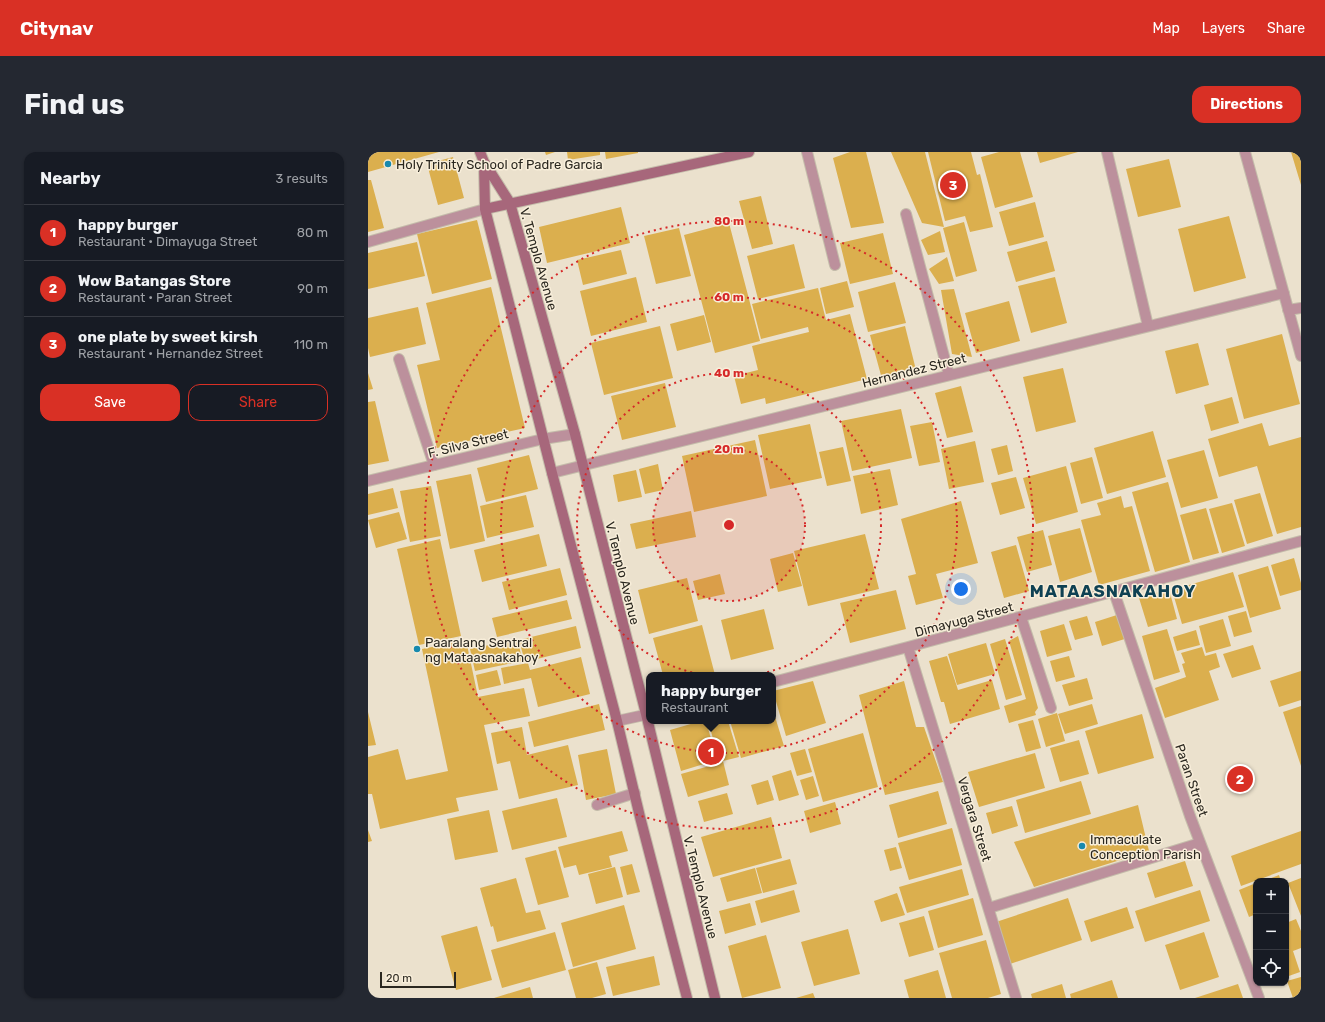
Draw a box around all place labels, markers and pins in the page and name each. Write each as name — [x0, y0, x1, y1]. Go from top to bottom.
place label: Holy Trinity School of Padre Garcia — [396, 157, 603, 172]
marker: Holy Trinity School of Padre Garcia — [383, 159, 393, 169]
pin: 3 — [940, 170, 966, 200]
centre of rings — [722, 518, 736, 532]
place label: Paaralang Sentral ng Mataasnakahoy — [425, 635, 538, 666]
marker: Paaralang Sentral ng Mataasnakahoy — [412, 644, 422, 654]
pin: 1 — [698, 737, 724, 767]
pin: 2 — [1227, 764, 1253, 794]
place label: Immaculate Conception Parish — [1090, 832, 1201, 862]
marker: Immaculate Conception Parish — [1077, 841, 1087, 851]

